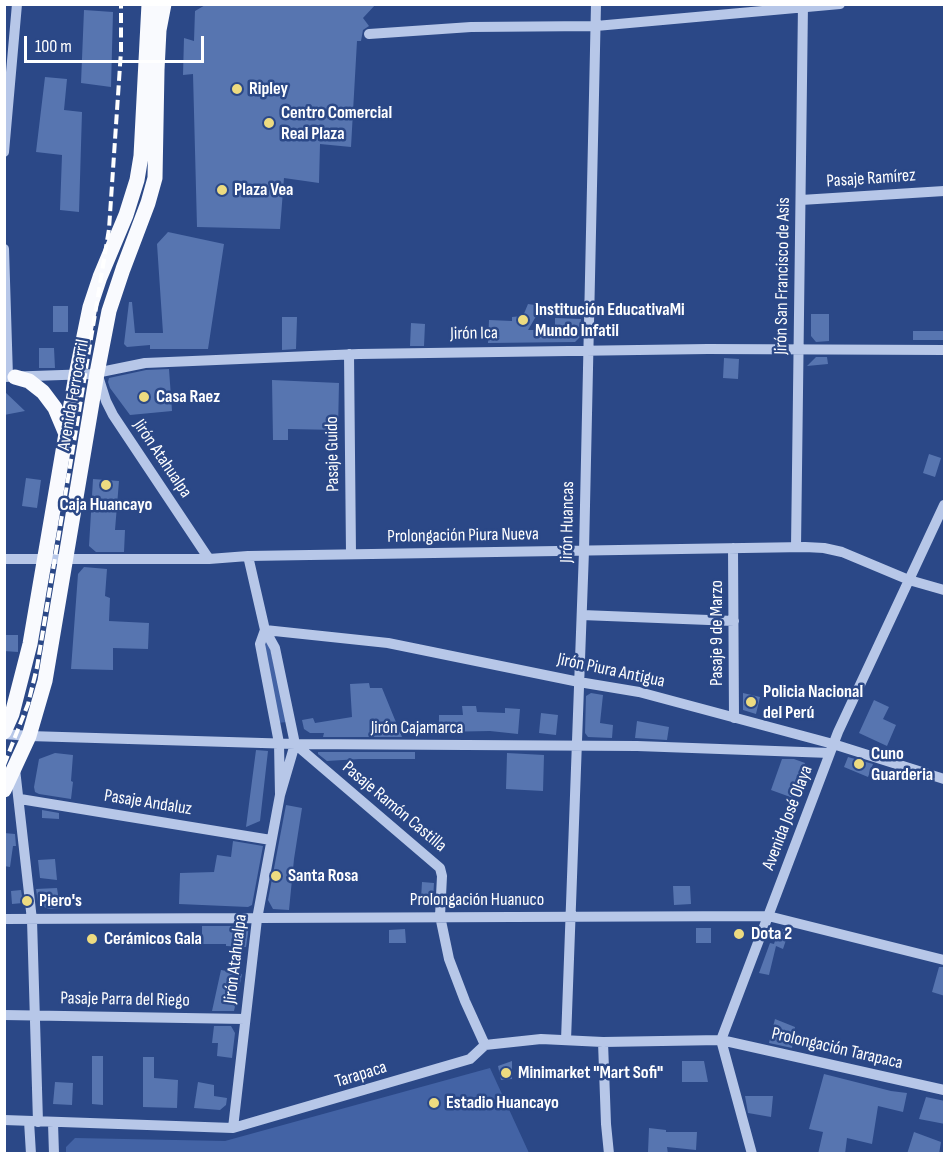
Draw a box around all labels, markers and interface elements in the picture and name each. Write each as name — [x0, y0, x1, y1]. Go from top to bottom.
scale bar — [27, 24, 207, 62]
text: 100 m — [35, 36, 72, 57]
place label: Ripley — [249, 78, 288, 100]
marker: Ripley — [230, 82, 244, 96]
place label: Centro Comercial Real Plaza — [281, 102, 392, 144]
marker: Centro Comercial Real Plaza — [262, 116, 276, 130]
street label: Pasaje Ramírez — [826, 165, 916, 193]
place label: Plaza Vea — [234, 179, 293, 201]
marker: Plaza Vea — [215, 183, 229, 197]
street label: Jirón San Francisco de Asis — [771, 197, 795, 355]
place label: Institución EducativaMi Mundo Infatil — [535, 299, 685, 342]
marker: Institución EducativaMi Mundo Infatil — [516, 313, 530, 327]
street label: Jirón Ica — [450, 323, 498, 345]
street label: Avenida Ferrocarril — [54, 338, 94, 452]
place label: Casa Raez — [156, 386, 220, 408]
marker: Casa Raez — [137, 390, 151, 404]
street label: Jirón Atahualpa — [128, 416, 196, 502]
street label: Pasaje Guido — [322, 416, 344, 492]
marker: Caja Huancayo — [99, 478, 113, 492]
street label: Jirón Huancas — [556, 481, 580, 563]
place label: Caja Huancayo — [60, 494, 152, 516]
street label: Prolongación Piura Nueva — [387, 524, 539, 548]
street label: Pasaje 9 de Marzo — [706, 580, 728, 686]
street label: Jirón Piura Antigua — [555, 649, 667, 693]
place label: Policia Nacional del Perú — [763, 681, 863, 724]
marker: Policia Nacional del Perú — [744, 695, 758, 709]
street label: Jirón Cajamarca — [371, 717, 463, 739]
place label: Cuno Guarderia — [871, 743, 933, 786]
street label: Pasaje Ramón Castilla — [337, 757, 451, 857]
marker: Cuno Guarderia — [852, 757, 866, 771]
street label: Avenida José Olaya — [758, 763, 818, 873]
street label: Pasaje Andaluz — [103, 785, 193, 821]
place label: Santa Rosa — [288, 865, 358, 887]
marker: Santa Rosa — [269, 869, 283, 883]
street label: Prolongación Huanuco — [410, 889, 544, 911]
place label: Piero's — [39, 890, 82, 912]
marker: Piero's — [20, 894, 34, 908]
street label: Jirón Atahualpa — [220, 913, 252, 1005]
place label: Dota 2 — [751, 923, 792, 945]
marker: Dota 2 — [732, 927, 746, 941]
place label: Cerámicos Gala — [104, 928, 202, 950]
marker: Cerámicos Gala — [85, 932, 99, 946]
street label: Pasaje Parra del Riego — [60, 988, 190, 1012]
street label: Prolongación Tarapaca — [769, 1023, 905, 1075]
street label: Tarapaca — [332, 1057, 390, 1093]
place label: Minimarket "Mart Sofi" — [518, 1062, 663, 1084]
marker: Minimarket "Mart Sofi" — [499, 1066, 513, 1080]
place label: Estadio Huancayo — [446, 1092, 559, 1114]
marker: Estadio Huancayo — [427, 1096, 441, 1110]

